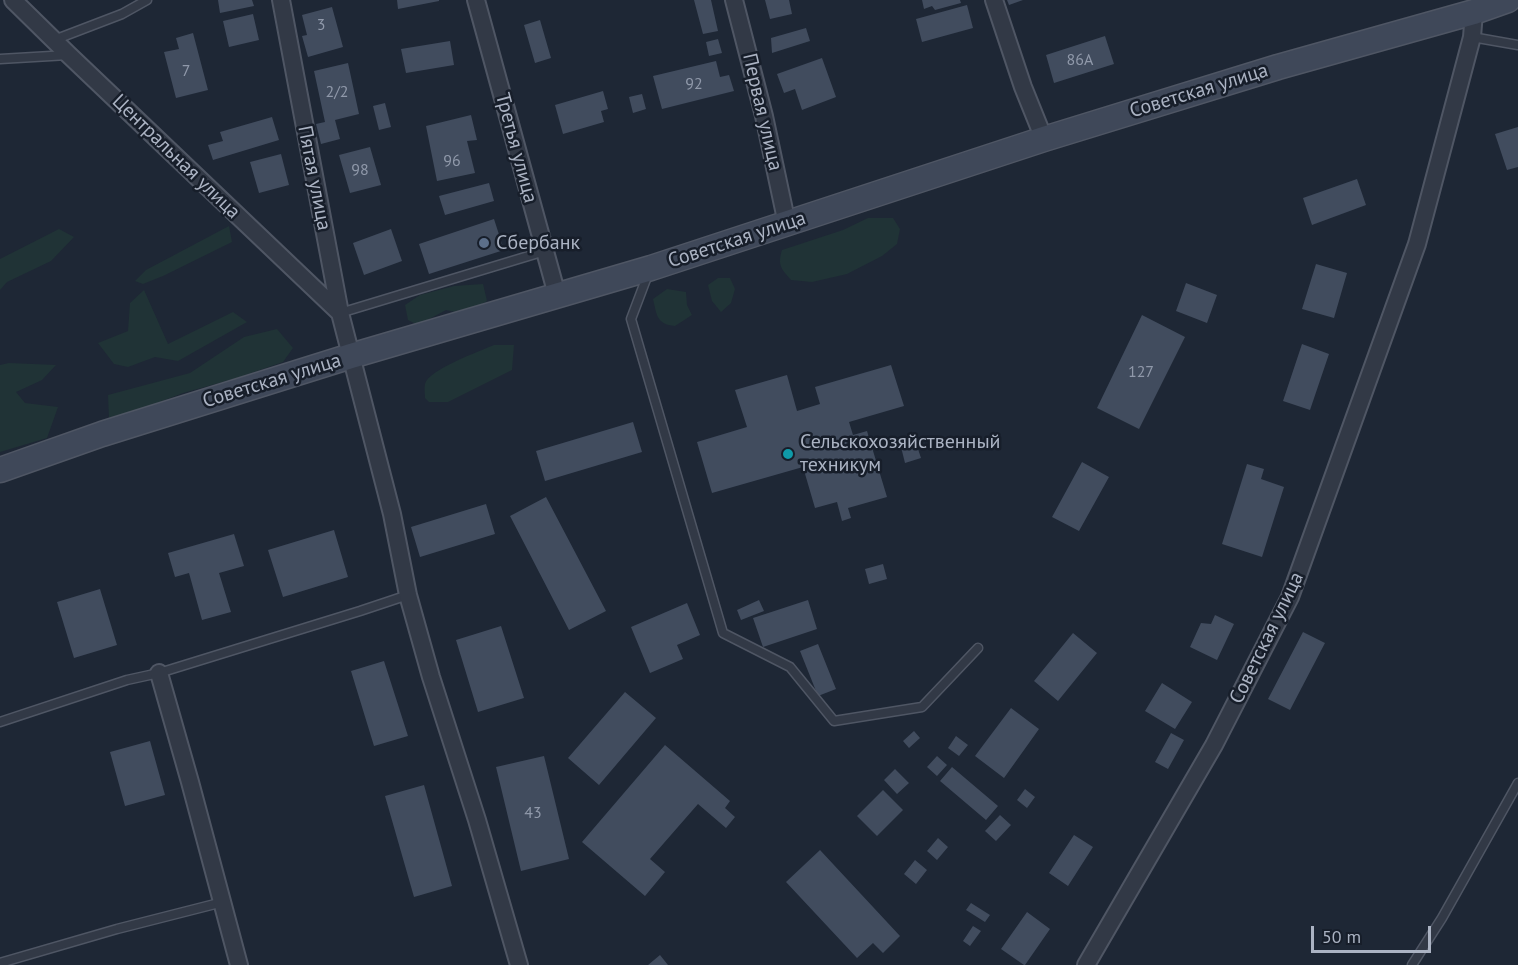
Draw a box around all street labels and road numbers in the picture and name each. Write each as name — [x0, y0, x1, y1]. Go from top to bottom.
street label: Первая улица — [737, 51, 787, 173]
street label: Советская улица — [1127, 59, 1271, 123]
street label: Центральная улица — [107, 90, 245, 224]
street label: Третья улица — [490, 90, 542, 206]
street label: Пятая улица — [292, 124, 336, 232]
street label: Советская улица — [665, 206, 809, 274]
street label: Советская улица — [200, 349, 344, 413]
street label: Советская улица — [1225, 568, 1309, 708]

